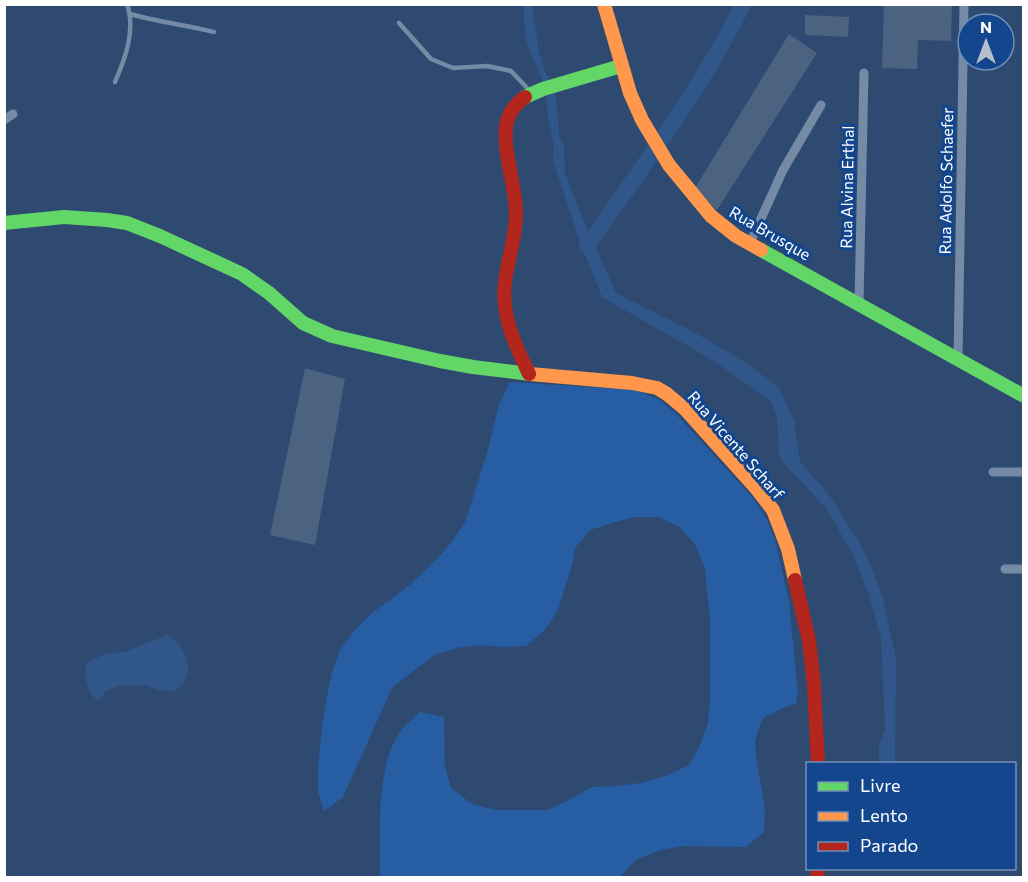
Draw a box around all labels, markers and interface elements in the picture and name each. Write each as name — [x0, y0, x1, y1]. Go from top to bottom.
north arrow — [956, 12, 1016, 72]
text: N — [980, 17, 992, 36]
street label: Rua Adolfo Schaefer — [935, 107, 956, 255]
street label: Rua Alvina Erthal — [836, 125, 857, 249]
street label: Rua Brusque — [726, 202, 814, 263]
street label: Rua Vicente Scharf — [684, 387, 789, 503]
legend — [806, 762, 1016, 870]
text: Livre — [860, 774, 901, 796]
text: Lento — [860, 804, 908, 826]
text: Parado — [860, 834, 918, 856]

